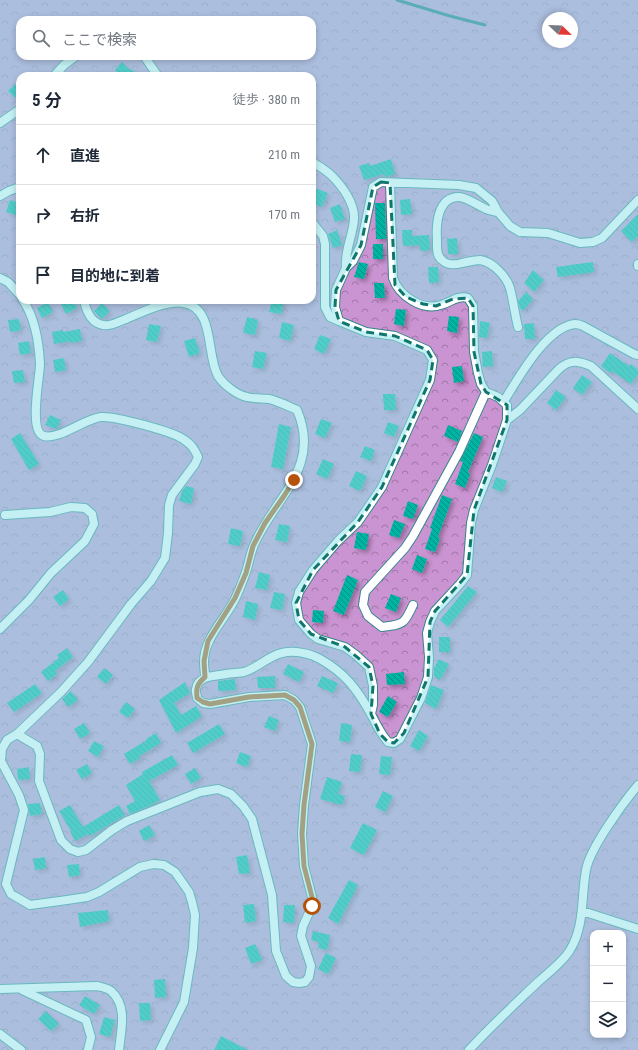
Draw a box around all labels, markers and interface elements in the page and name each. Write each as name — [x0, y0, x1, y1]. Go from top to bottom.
north arrow — [542, 12, 578, 48]
search box — [16, 16, 316, 60]
icon: search — [30, 27, 52, 49]
text: ここで検索 — [62, 31, 137, 49]
text: 5 分 — [32, 90, 62, 110]
text: 徒歩 · 380 m — [233, 92, 300, 107]
icon: ahead — [32, 144, 54, 166]
text: 直進 — [70, 147, 100, 165]
text: 210 m — [268, 147, 300, 162]
icon: right — [32, 204, 54, 226]
text: 右折 — [70, 207, 100, 225]
text: 170 m — [268, 207, 300, 222]
icon: arrive — [32, 264, 54, 286]
text: 目的地に到着 — [70, 267, 160, 285]
route end — [285, 471, 303, 489]
route start — [303, 897, 321, 915]
map controls — [590, 930, 626, 1038]
button: + — [590, 930, 626, 966]
button: − — [590, 966, 626, 1002]
button: layers — [590, 1002, 626, 1038]

